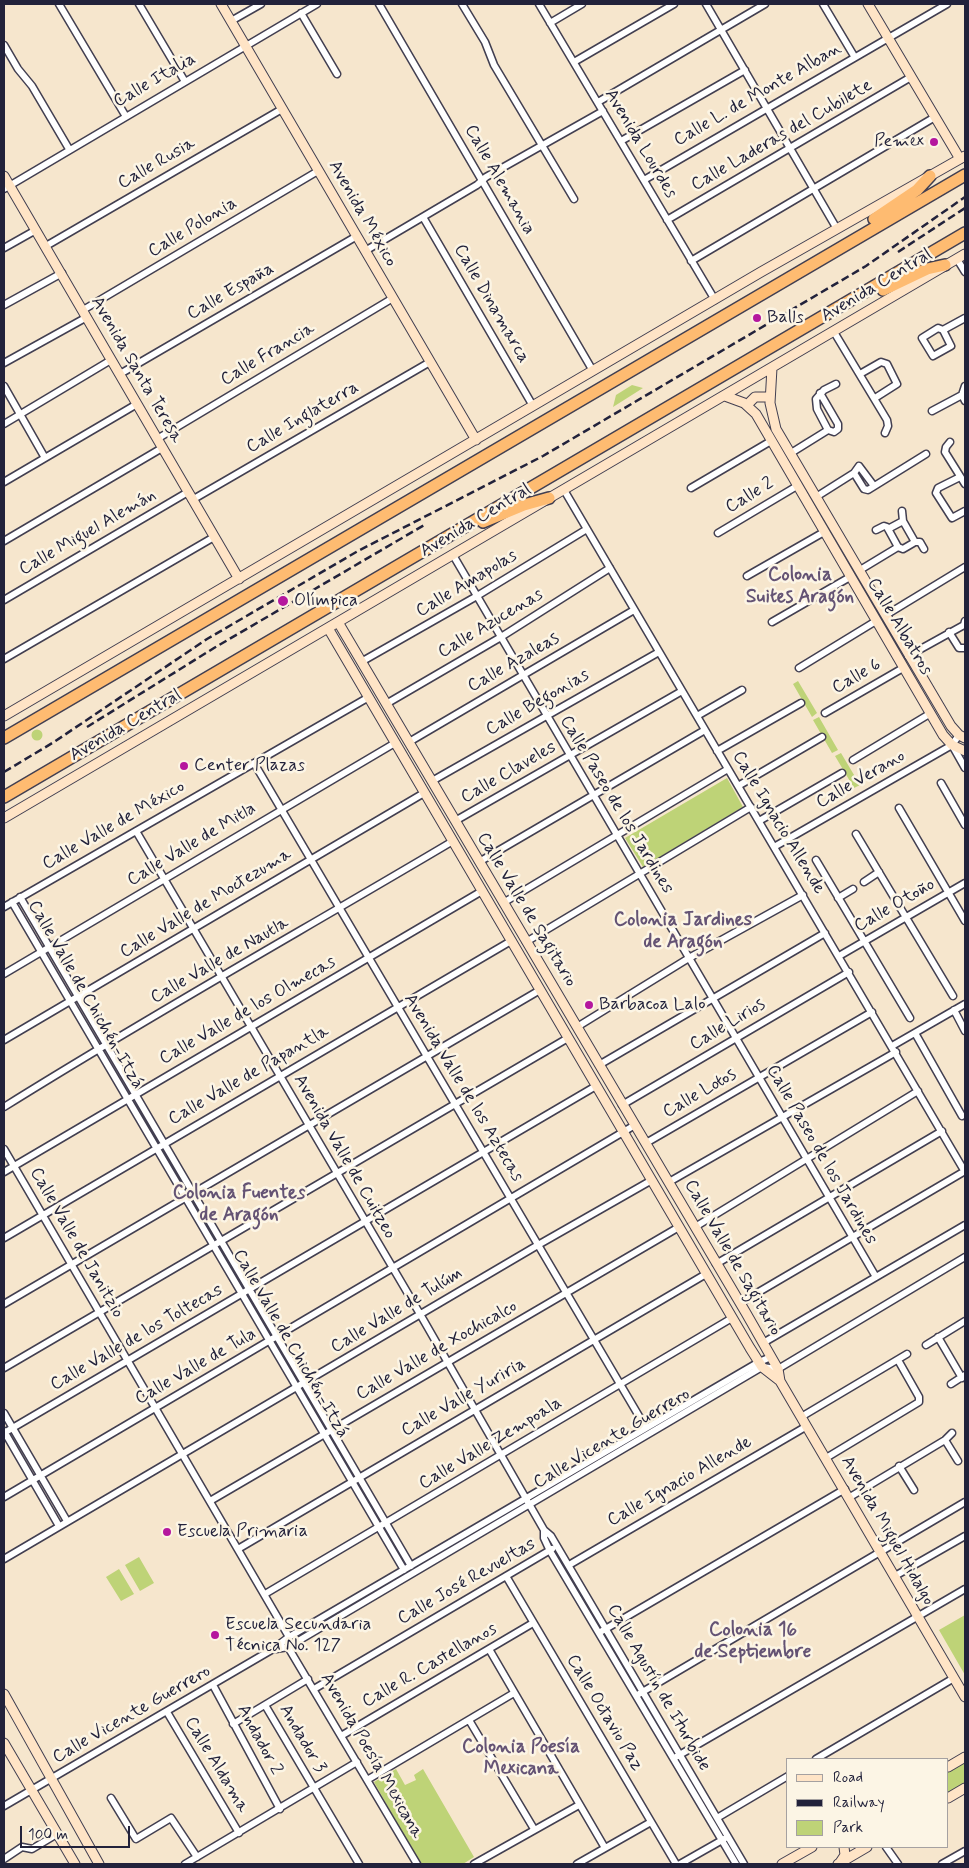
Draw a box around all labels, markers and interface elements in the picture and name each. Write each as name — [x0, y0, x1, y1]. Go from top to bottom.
street label: Calle L. de Monte Alban — [670, 38, 846, 152]
street label: Calle Italia — [110, 49, 200, 113]
street label: Calle Laderas del Cubilete — [688, 75, 876, 197]
street label: Avenida Lourdes — [599, 85, 681, 203]
street label: Calle Alemania — [459, 121, 539, 239]
place label: Pemex — [874, 131, 924, 153]
street label: Calle Rusia — [115, 133, 199, 195]
marker: Pemex — [928, 136, 940, 148]
street label: Avenida México — [323, 157, 401, 271]
street label: Calle Polonia — [145, 193, 241, 263]
street label: Calle Dinamarca — [448, 241, 534, 367]
street label: Avenida Central — [818, 244, 936, 328]
street label: Calle España — [184, 258, 278, 326]
street label: Avenida Santa Teresa — [85, 293, 187, 447]
place label: Balls — [767, 307, 804, 329]
marker: Balls — [751, 312, 763, 324]
street label: Calle Francia — [217, 319, 319, 391]
street label: Calle Inglaterra — [243, 377, 363, 459]
street label: Calle 2 — [722, 473, 778, 519]
street label: Avenida Central — [417, 479, 535, 563]
street label: Calle Miguel Alemán — [16, 485, 160, 581]
street label: Calle Amapolas — [412, 545, 522, 623]
district label: Colonia Suites Aragón — [746, 565, 854, 609]
street label: Calle Albatros — [862, 575, 936, 679]
street label: Calle Azucenas — [435, 584, 547, 664]
place label: Olímpica — [294, 590, 358, 612]
marker: Olímpica — [276, 594, 290, 608]
street label: Calle Azaleas — [464, 628, 564, 698]
street label: Calle 6 — [829, 654, 885, 700]
street label: Calle Begonias — [483, 665, 593, 741]
street label: Avenida Central — [66, 685, 186, 767]
street label: Calle Paseo de los Jardines — [554, 712, 678, 898]
street label: Calle Claveles — [457, 737, 561, 809]
street label: Calle Verano — [813, 746, 909, 814]
street label: Calle Ignacio Allende — [727, 748, 829, 898]
place label: Center Plazas — [194, 755, 305, 777]
marker: Center Plazas — [178, 760, 190, 772]
street label: Calle Valle de México — [39, 776, 189, 876]
street label: Calle Valle de Mitla — [124, 798, 260, 892]
street label: Calle Valle de Sagitario — [471, 829, 581, 991]
street label: Calle Valle de Moctezuma — [116, 844, 296, 964]
street label: Calle Otoño — [851, 874, 939, 938]
street label: Calle Valle de Chichén-Itzá — [22, 897, 148, 1093]
district label: Colonia Jardines de Aragón — [614, 910, 752, 954]
street label: Calle Valle de Nautla — [147, 913, 293, 1009]
street label: Calle Valle de los Olmecas — [156, 952, 340, 1070]
street label: Avenida Valle de los Aztecas — [398, 990, 528, 1186]
place label: Barbacoa Lalo — [599, 994, 706, 1016]
street label: Calle Lirios — [686, 994, 770, 1056]
marker: Barbacoa Lalo — [583, 999, 595, 1011]
street label: Calle Valle de Papantla — [165, 1021, 333, 1131]
street label: Calle Paseo de los Jardines — [761, 1061, 881, 1249]
street label: Calle Lotos — [659, 1064, 741, 1124]
street label: Avenida Valle de Cuitzeo — [288, 1071, 400, 1243]
street label: Calle Valle de Janitzio — [24, 1164, 128, 1322]
street label: Calle Valle de Sagitario — [679, 1176, 785, 1340]
district label: Colonia Fuentes de Aragón — [173, 1183, 305, 1227]
street label: Calle Valle de Chichén-Itzá — [227, 1246, 353, 1442]
street label: Calle Valle de Tulúm — [327, 1263, 467, 1359]
street label: Calle Valle de los Toltecas — [47, 1280, 227, 1396]
street label: Calle Valle de Xochicalco — [353, 1296, 521, 1406]
street label: Calle Valle de Tula — [132, 1324, 260, 1410]
street label: Calle Valle Yuriria — [398, 1354, 530, 1442]
street label: Calle Vicente Guerrero — [530, 1384, 694, 1494]
street label: Calle Valle Zempoala — [416, 1393, 566, 1495]
street label: Calle Ignacio Allende — [604, 1432, 756, 1532]
street label: Avenida Miguel Hidalgo — [835, 1453, 939, 1609]
place label: Escuela Primaria — [177, 1521, 308, 1543]
marker: Escuela Primaria — [161, 1526, 173, 1538]
street label: Calle José Revueltas — [394, 1534, 540, 1630]
street label: Calle Agustín de Iturbide — [601, 1601, 715, 1775]
place label: Escuela Secundaria Técnica No. 127 — [225, 1614, 371, 1656]
street label: Calle R. Castellanos — [359, 1619, 501, 1713]
district label: Colonia 16 de Septiembre — [695, 1620, 811, 1664]
marker: Escuela Secundaria Técnica No. 127 — [209, 1629, 221, 1641]
street label: Calle Octavio Paz — [561, 1651, 647, 1775]
street label: Calle Vicente Guerrero — [49, 1661, 215, 1769]
street label: Avenida Poesía Mexicana — [315, 1669, 427, 1843]
street label: Andador 2 — [232, 1701, 286, 1779]
street label: Andador 3 — [274, 1701, 330, 1777]
street label: Calle Aldama — [179, 1713, 253, 1817]
district label: Colonia Poesía Mexicana — [462, 1737, 580, 1781]
legend — [786, 1758, 949, 1848]
text: Road — [833, 1768, 863, 1788]
text: Railway — [833, 1793, 885, 1813]
scale bar — [22, 1816, 132, 1848]
text: Park — [833, 1818, 863, 1838]
text: 100 m — [28, 1825, 68, 1845]

